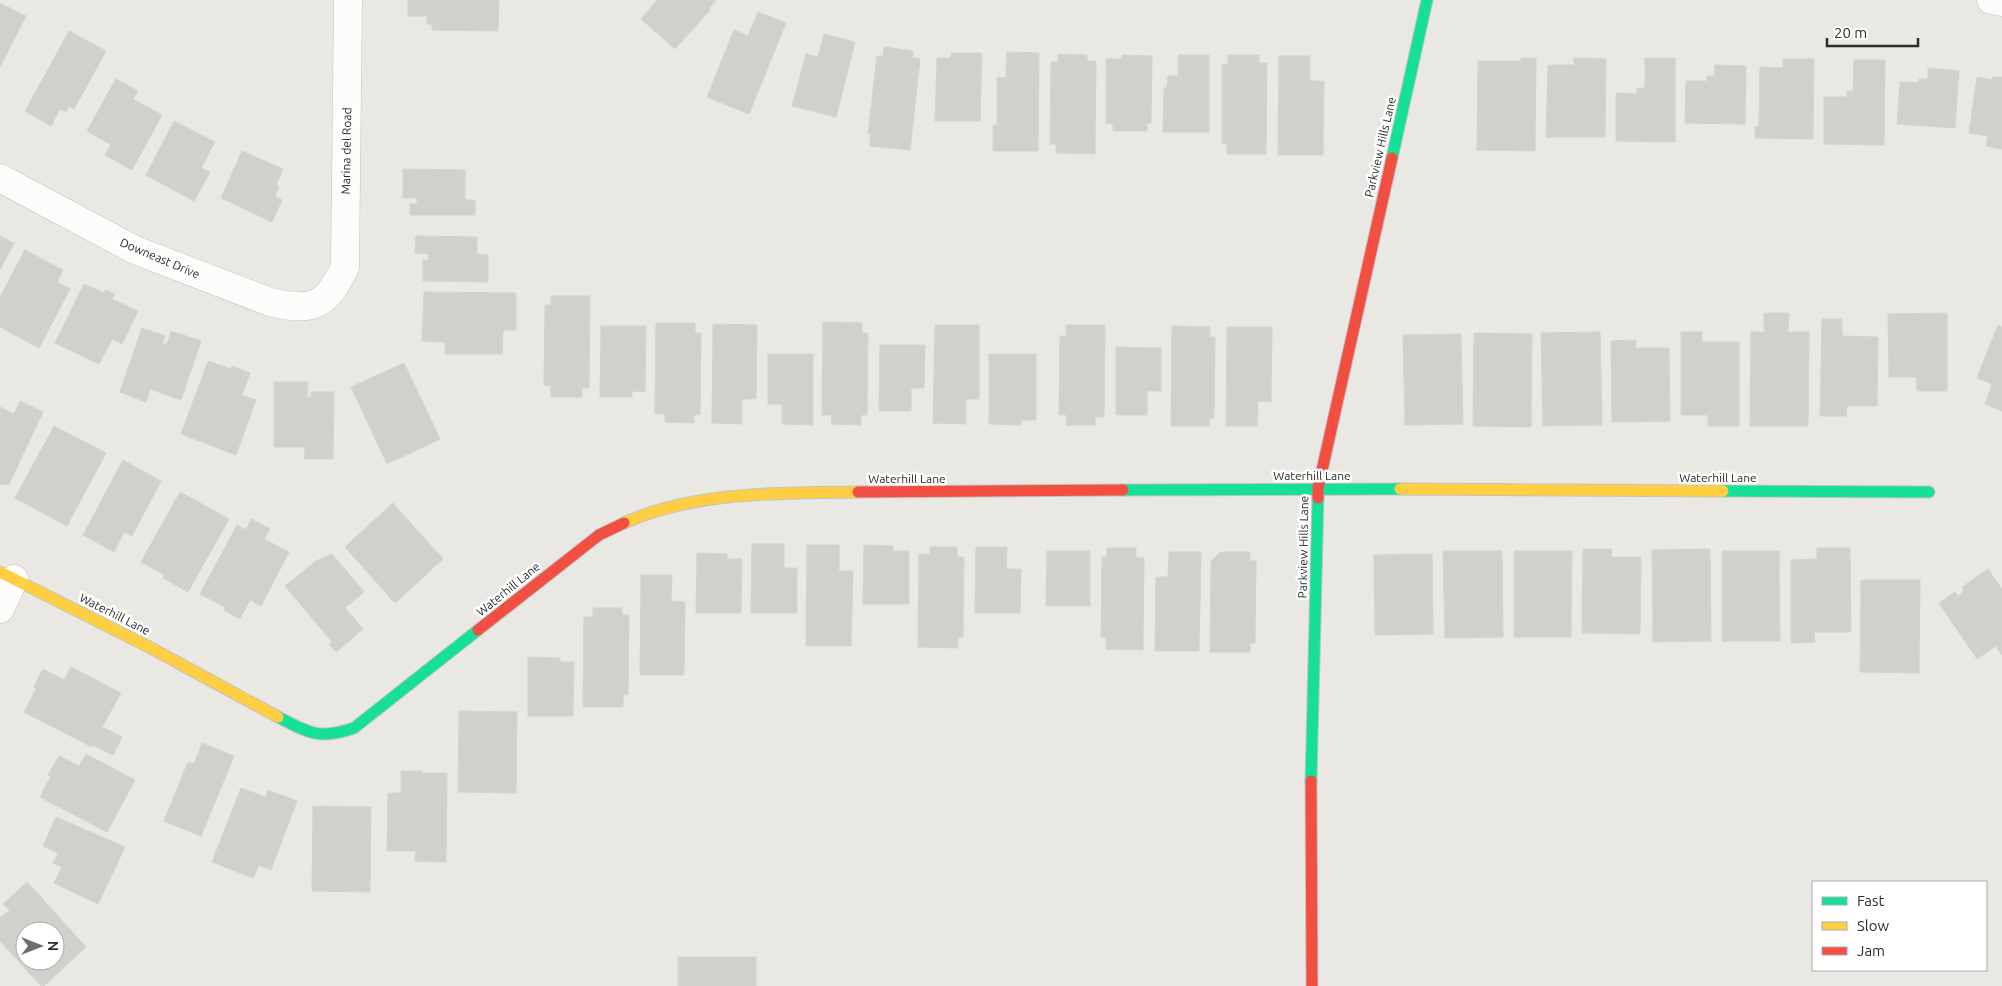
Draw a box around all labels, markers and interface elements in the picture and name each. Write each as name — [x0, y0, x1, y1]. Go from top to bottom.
scale bar — [1827, 15, 1918, 47]
text: 20 m — [1834, 24, 1867, 41]
street label: Parkview Hills Lane — [1362, 96, 1398, 198]
street label: Marina del Road — [339, 107, 353, 195]
street label: Downeast Drive — [118, 235, 202, 281]
street label: Waterhill Lane — [1273, 469, 1351, 482]
street label: Waterhill Lane — [1679, 471, 1757, 484]
street label: Waterhill Lane — [868, 472, 946, 485]
street label: Parkview Hills Lane — [1296, 496, 1310, 598]
street label: Waterhill Lane — [474, 560, 542, 618]
street label: Waterhill Lane — [78, 591, 152, 637]
legend — [1812, 881, 1987, 971]
text: Fast — [1857, 892, 1885, 909]
text: Slow — [1857, 917, 1890, 934]
north arrow — [15, 921, 65, 971]
text: N — [45, 941, 61, 951]
text: Jam — [1857, 942, 1885, 959]

